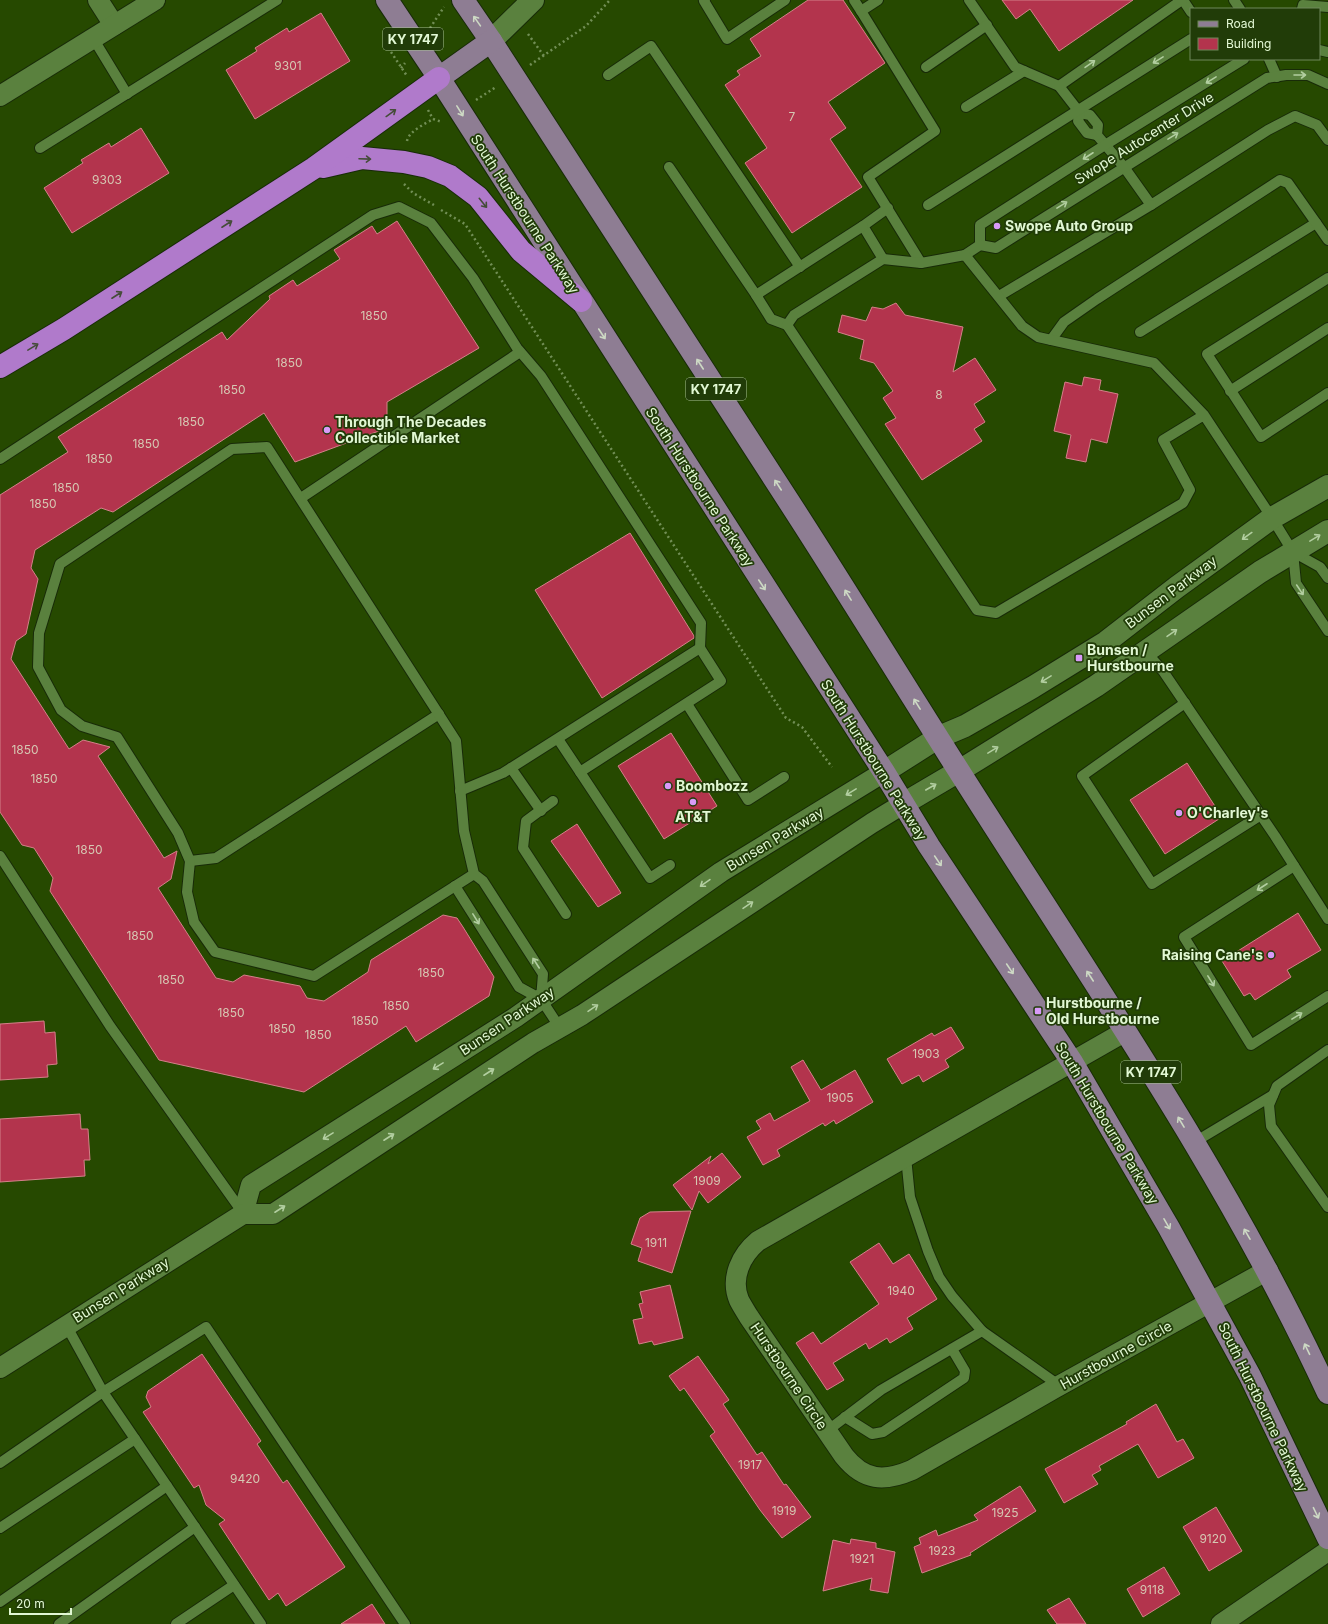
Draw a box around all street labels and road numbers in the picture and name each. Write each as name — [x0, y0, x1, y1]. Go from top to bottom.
road number: KY 1747 — [383, 28, 443, 50]
street label: Swope Autocenter Drive — [1071, 88, 1217, 187]
street label: South Hurstbourne Parkway — [468, 131, 583, 297]
road number: KY 1747 — [686, 378, 746, 400]
street label: South Hurstbourne Parkway — [643, 404, 758, 570]
street label: Bunsen Parkway — [1121, 552, 1220, 632]
street label: South Hurstbourne Parkway — [818, 676, 931, 843]
street label: Bunsen Parkway — [723, 803, 827, 874]
street label: Bunsen Parkway — [456, 983, 557, 1059]
street label: South Hurstbourne Parkway — [1052, 1038, 1163, 1207]
road number: KY 1747 — [1121, 1061, 1181, 1083]
street label: Bunsen Parkway — [69, 1253, 172, 1326]
street label: Hurstbourne Circle — [1057, 1317, 1175, 1392]
street label: Hurstbourne Circle — [747, 1319, 831, 1432]
street label: South Hurstbourne Parkway — [1215, 1319, 1312, 1494]

